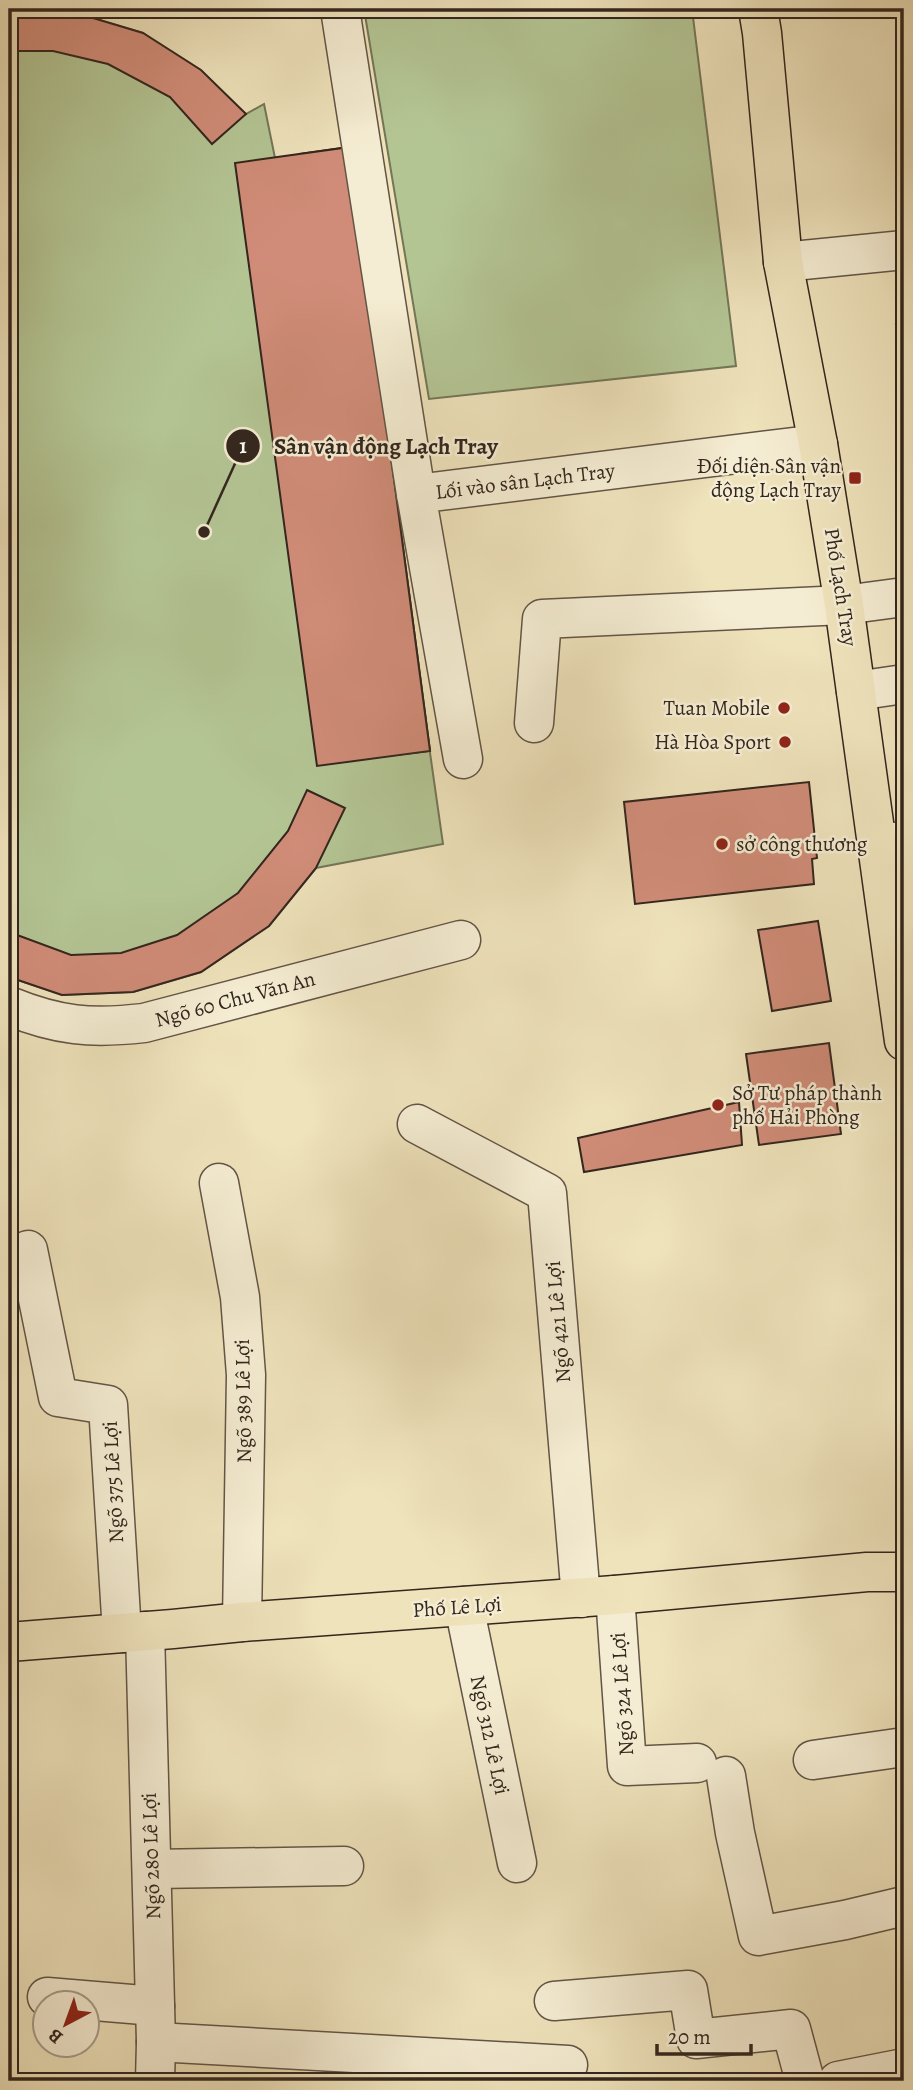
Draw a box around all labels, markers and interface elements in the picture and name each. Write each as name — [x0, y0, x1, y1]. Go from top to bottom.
callout: Sân vận động Lạch Tray — [225, 424, 512, 468]
text: Sân vận động Lạch Tray — [274, 431, 499, 462]
text: 1 — [239, 432, 247, 460]
place label: Đối diện Sân vận động Lạch Tray — [697, 452, 842, 504]
street label: Lối vào sân Lạch Tray — [434, 456, 617, 506]
marker: Đối diện Sân vận động Lạch Tray — [847, 470, 863, 486]
street label: Phố Lạch Tray — [818, 526, 864, 649]
place label: Tuan Mobile — [663, 694, 770, 722]
marker: Tuan Mobile — [776, 700, 792, 716]
place label: Hà Hòa Sport — [654, 728, 771, 756]
marker: Hà Hòa Sport — [777, 734, 793, 750]
place label: sở công thương — [736, 830, 868, 858]
marker: sở công thương — [714, 836, 730, 852]
street label: Ngõ 60 Chu Văn An — [152, 964, 318, 1034]
place label: Sở Tư pháp thành phố Hải Phòng — [732, 1079, 882, 1131]
marker: Sở Tư pháp thành phố Hải Phòng — [710, 1097, 726, 1113]
street label: Ngõ 421 Lê Lợi — [539, 1260, 577, 1384]
street label: Ngõ 389 Lê Lợi — [228, 1339, 258, 1463]
street label: Ngõ 375 Lê Lợi — [96, 1420, 130, 1544]
street label: Phố Lê Lợi — [412, 1590, 502, 1624]
street label: Ngõ 324 Lê Lợi — [604, 1631, 640, 1757]
street label: Ngõ 312 Lê Lợi — [464, 1673, 516, 1797]
street label: Ngõ 280 Lê Lợi — [135, 1792, 167, 1920]
north arrow — [32, 1988, 102, 2058]
scale bar — [657, 2013, 752, 2057]
text: B — [42, 2022, 69, 2050]
text: 20 m — [668, 2023, 711, 2051]

